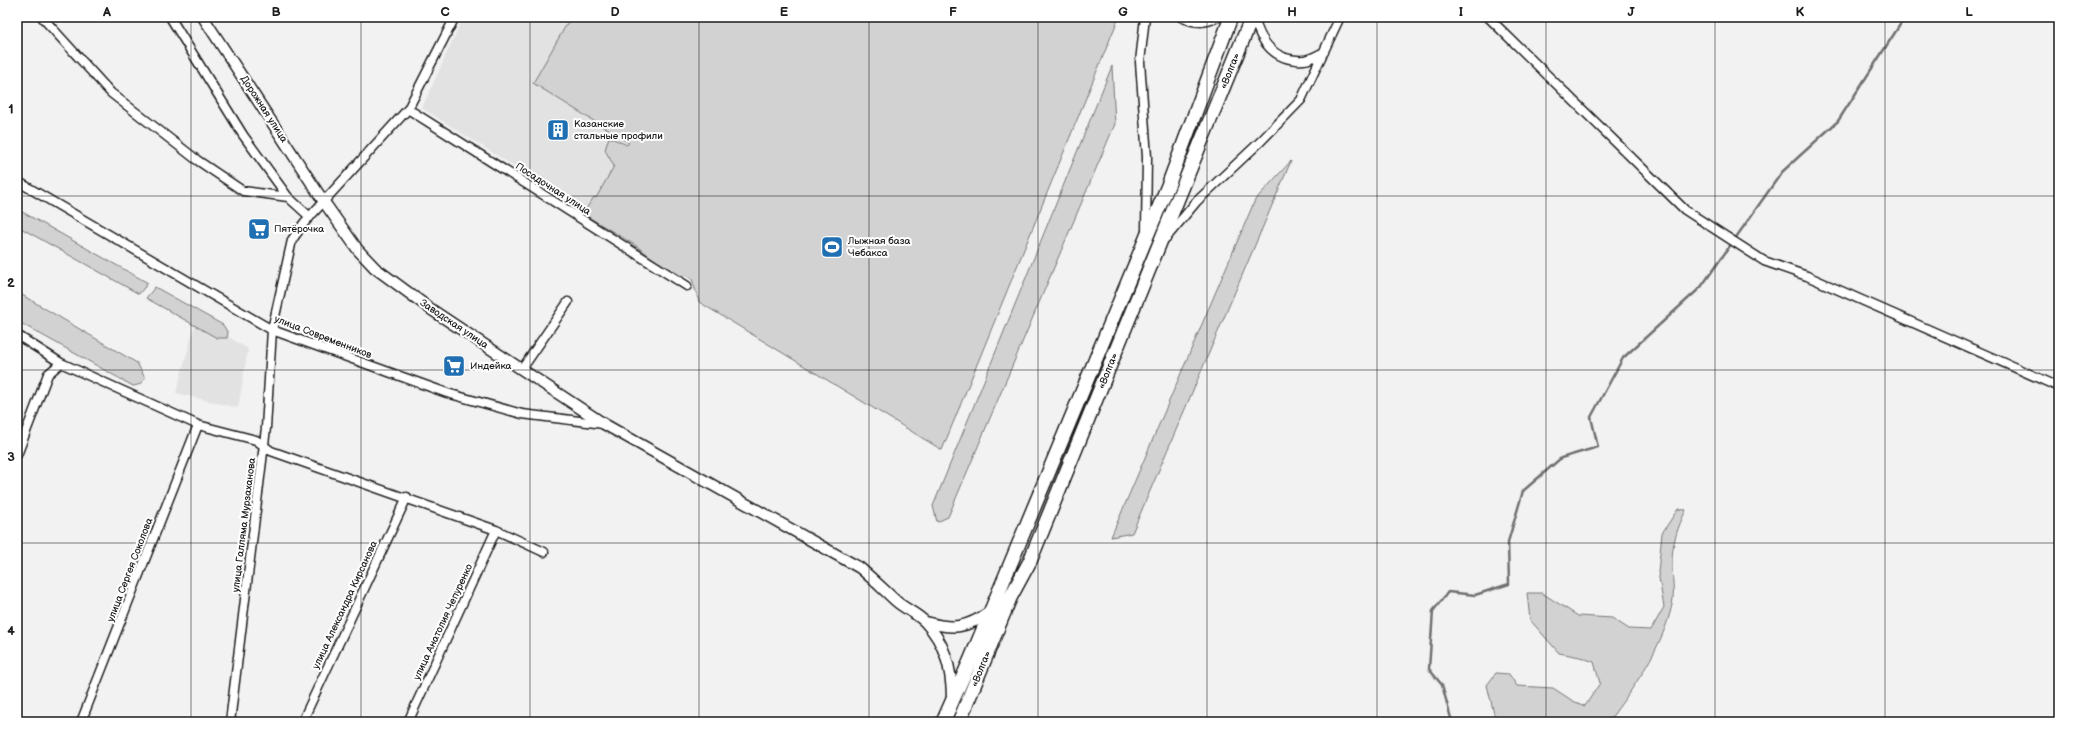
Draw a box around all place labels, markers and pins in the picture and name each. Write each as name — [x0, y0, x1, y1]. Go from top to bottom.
building icon: Казанские стальные профили — [545, 117, 571, 143]
place label: Казанские стальные профили — [574, 118, 663, 142]
supermarket icon: Пятёрочка — [246, 216, 272, 242]
place label: Пятёрочка — [274, 223, 324, 235]
sports icon: Лыжная база Чебакса — [819, 234, 845, 260]
place label: Лыжная база Чебакса — [847, 235, 911, 259]
supermarket icon: Индейка — [441, 353, 467, 379]
place label: Индейка — [470, 360, 512, 372]

